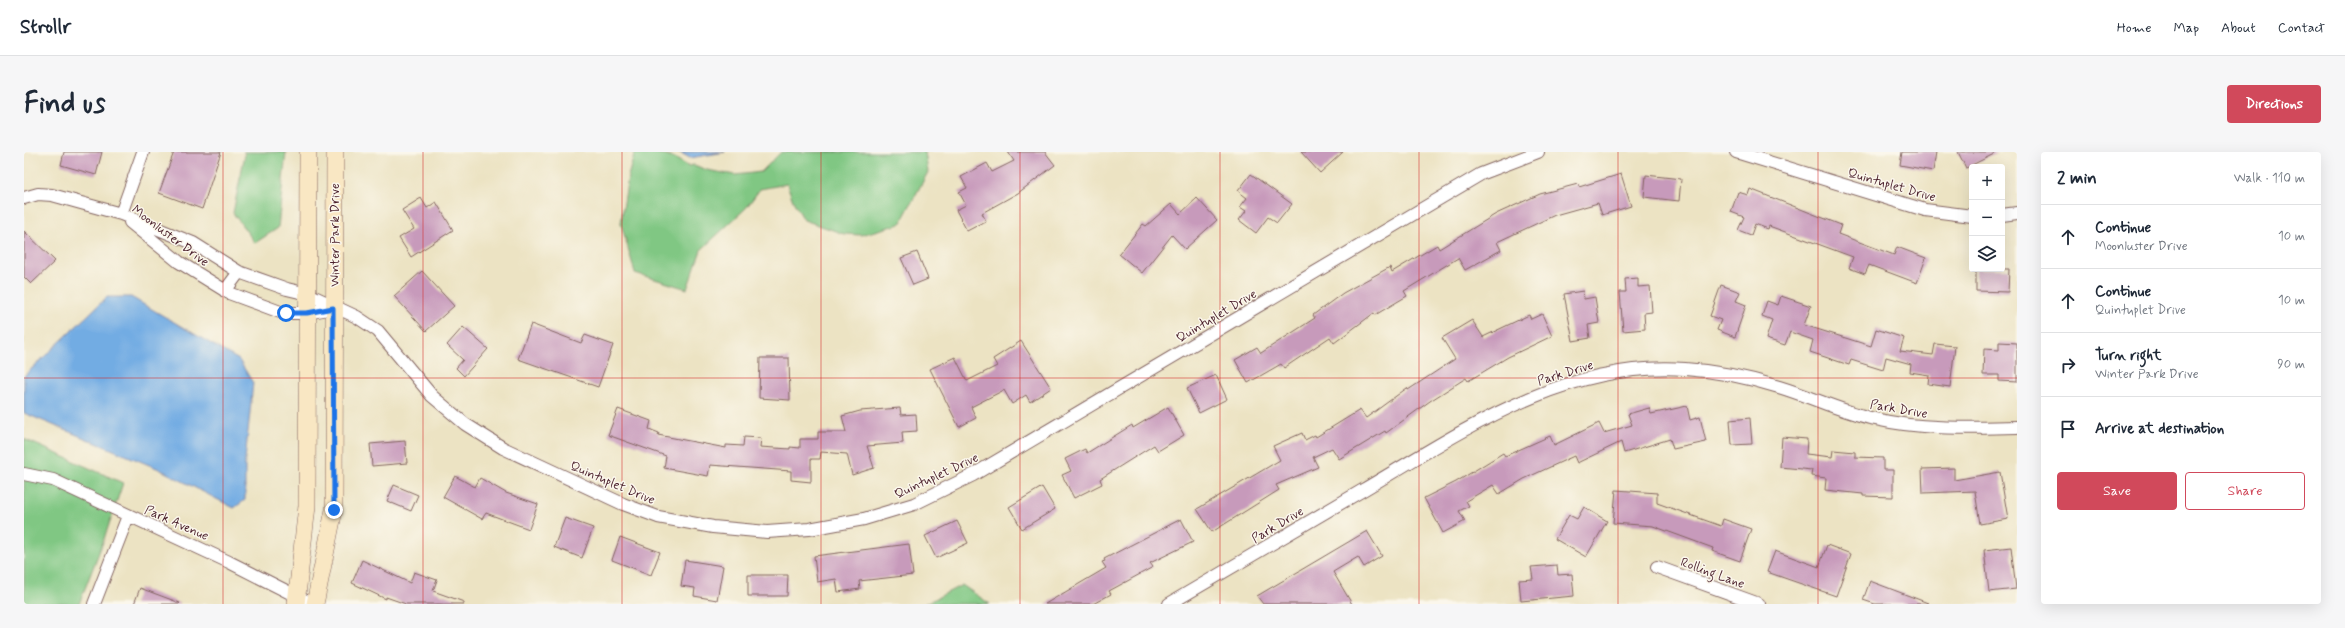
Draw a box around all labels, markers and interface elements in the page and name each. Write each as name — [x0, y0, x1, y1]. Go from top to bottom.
text: Strollr — [20, 15, 71, 40]
text: Home — [2117, 19, 2151, 37]
text: Map — [2173, 19, 2199, 37]
text: About — [2221, 19, 2256, 37]
text: Contact — [2278, 19, 2325, 37]
button: Directions — [2227, 85, 2321, 123]
text: Find us — [24, 86, 105, 123]
map controls — [1969, 164, 2005, 272]
button: + — [1969, 164, 2005, 200]
street label: Quintuplet Drive — [1846, 165, 1938, 206]
text: 2 min — [2057, 167, 2097, 189]
text: Walk · 110 m — [2234, 170, 2305, 187]
street label: Winter Park Drive — [327, 183, 344, 287]
button: − — [1969, 200, 2005, 236]
street label: Moonluster Drive — [128, 202, 212, 271]
text: Continue — [2095, 218, 2151, 238]
icon: ahead — [2057, 226, 2079, 248]
text: 10 m — [2278, 228, 2305, 245]
button: layers — [1969, 236, 2005, 272]
text: Moonluster Drive — [2095, 238, 2188, 255]
text: Continue — [2095, 282, 2151, 302]
street label: Quintuplet Drive — [1173, 286, 1260, 347]
icon: ahead — [2057, 290, 2079, 312]
text: 10 m — [2278, 292, 2305, 309]
text: Quintuplet Drive — [2095, 302, 2186, 319]
route start — [277, 304, 295, 322]
text: Turn right — [2095, 346, 2162, 366]
icon: right — [2057, 354, 2079, 376]
text: 90 m — [2277, 356, 2305, 373]
street label: Park Drive — [1535, 357, 1596, 390]
text: Winter Park Drive — [2095, 366, 2199, 383]
street label: Park Drive — [1869, 396, 1929, 423]
icon: arrive — [2057, 418, 2079, 440]
text: Arrive at destination — [2095, 419, 2224, 439]
street label: Quintuplet Drive — [892, 449, 982, 503]
street label: Quintuplet Drive — [567, 458, 658, 509]
button: Save — [2057, 472, 2177, 510]
button: Share — [2185, 472, 2305, 510]
route end — [325, 501, 343, 519]
street label: Park Avenue — [142, 502, 211, 545]
street label: Park Drive — [1249, 503, 1307, 547]
street label: Rolling Lane — [1677, 554, 1747, 595]

